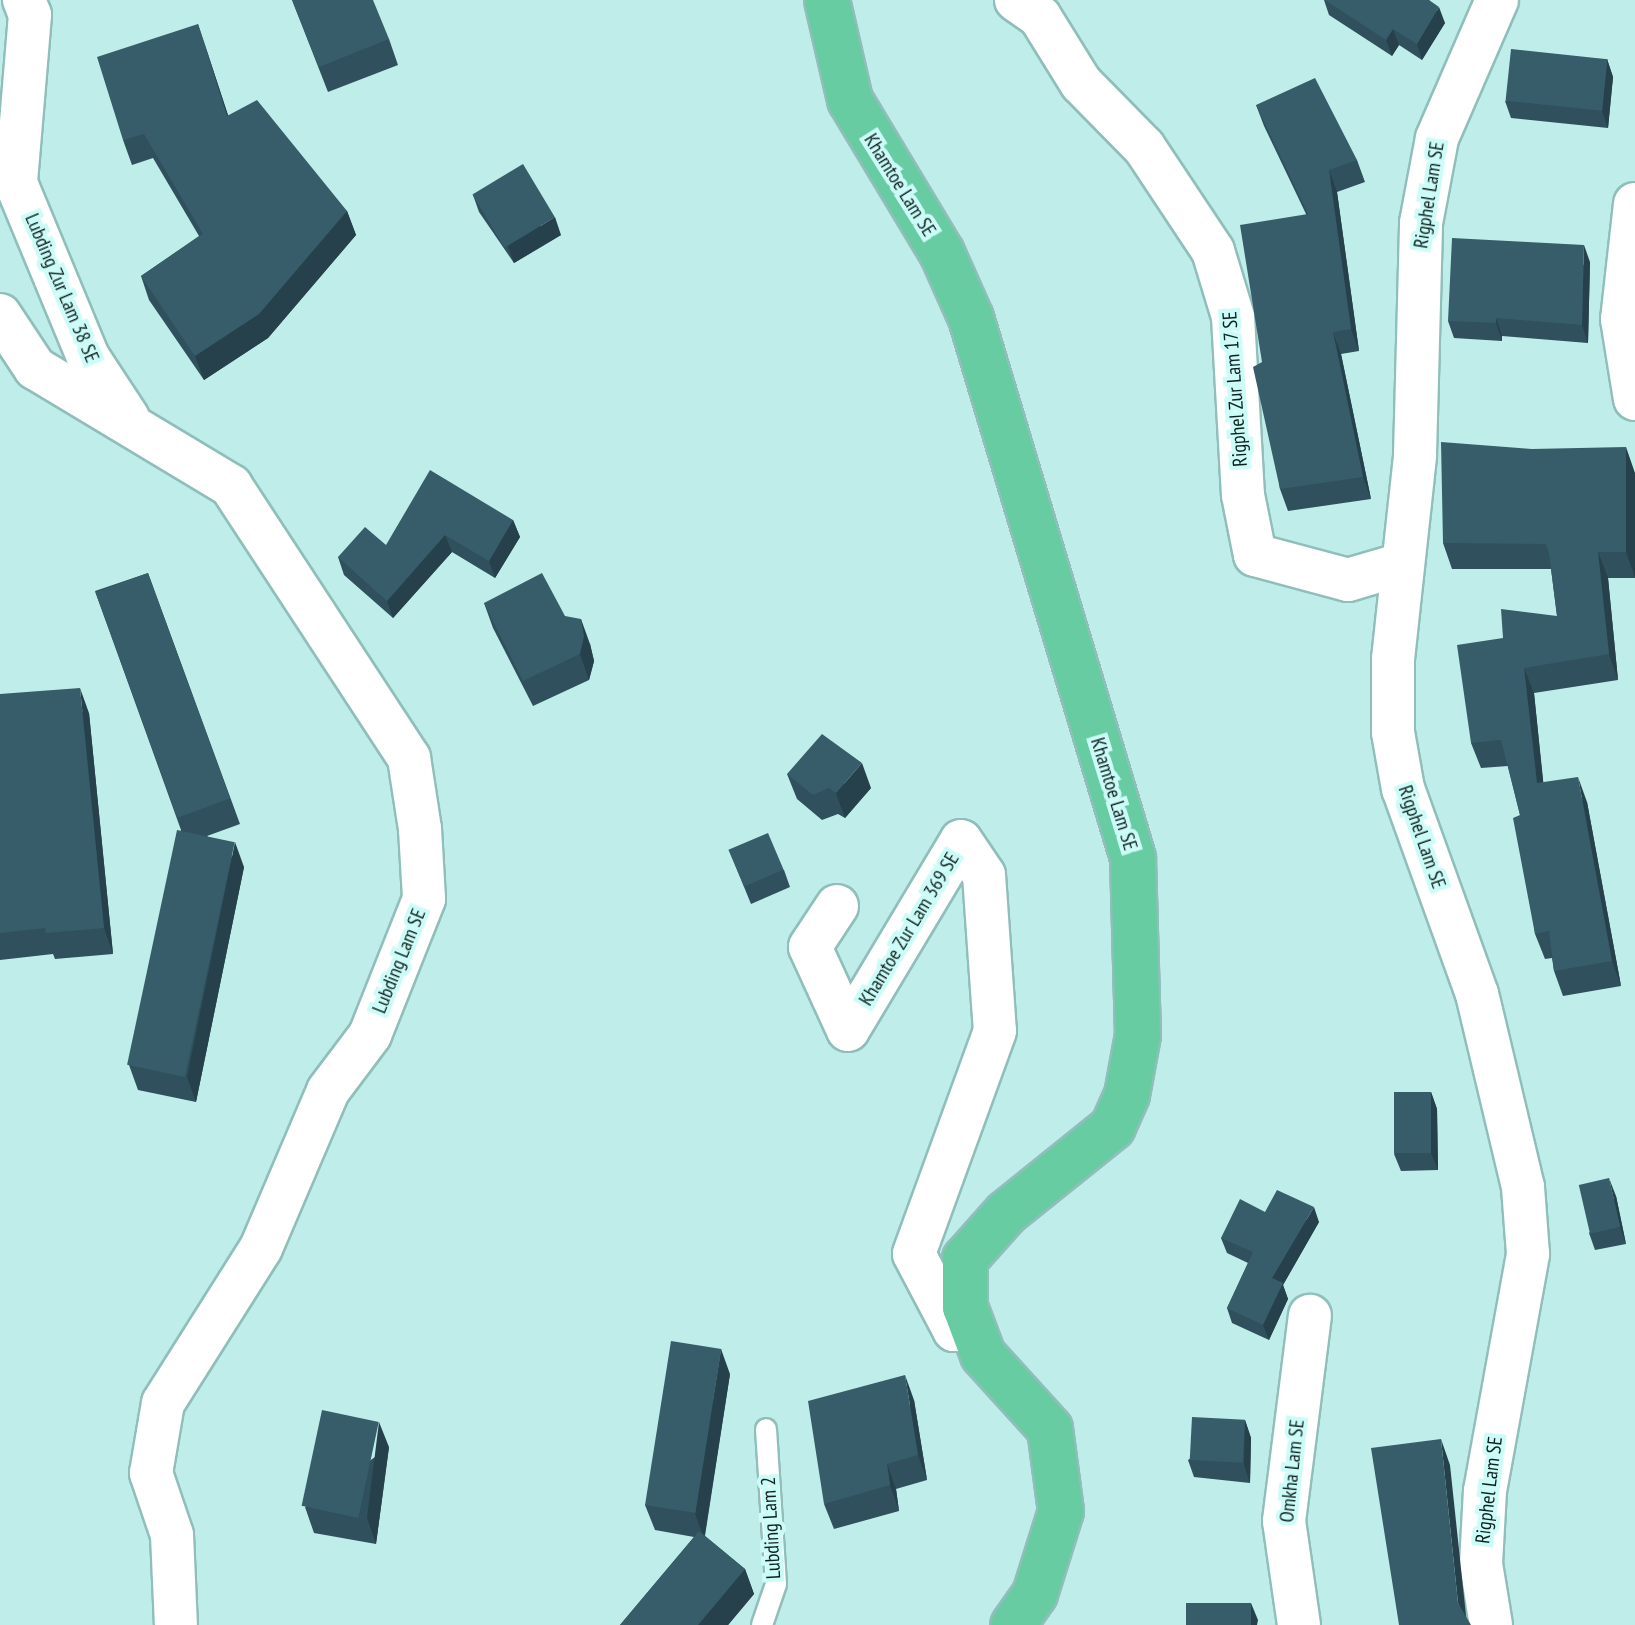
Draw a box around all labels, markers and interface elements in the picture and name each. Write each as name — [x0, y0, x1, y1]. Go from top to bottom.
street label: Khamtoe Lam SE — [859, 129, 941, 241]
street label: Rigphel Lam SE — [1409, 140, 1449, 250]
street label: Lubding Zur Lam 38 SE — [20, 210, 104, 366]
street label: Rigphel Zur Lam 17 SE — [1218, 310, 1252, 468]
street label: Khamtoe Lam SE — [1085, 735, 1143, 853]
street label: Rigphel Lam SE — [1393, 782, 1451, 892]
street label: Khamtoe Zur Lam 369 SE — [854, 848, 964, 1010]
street label: Lubding Lam SE — [367, 905, 431, 1017]
street label: Omkha Lam SE — [1275, 1418, 1309, 1524]
street label: Rigphel Lam SE — [1471, 1435, 1507, 1545]
street label: Lubding Lam 2 — [756, 1476, 786, 1580]

